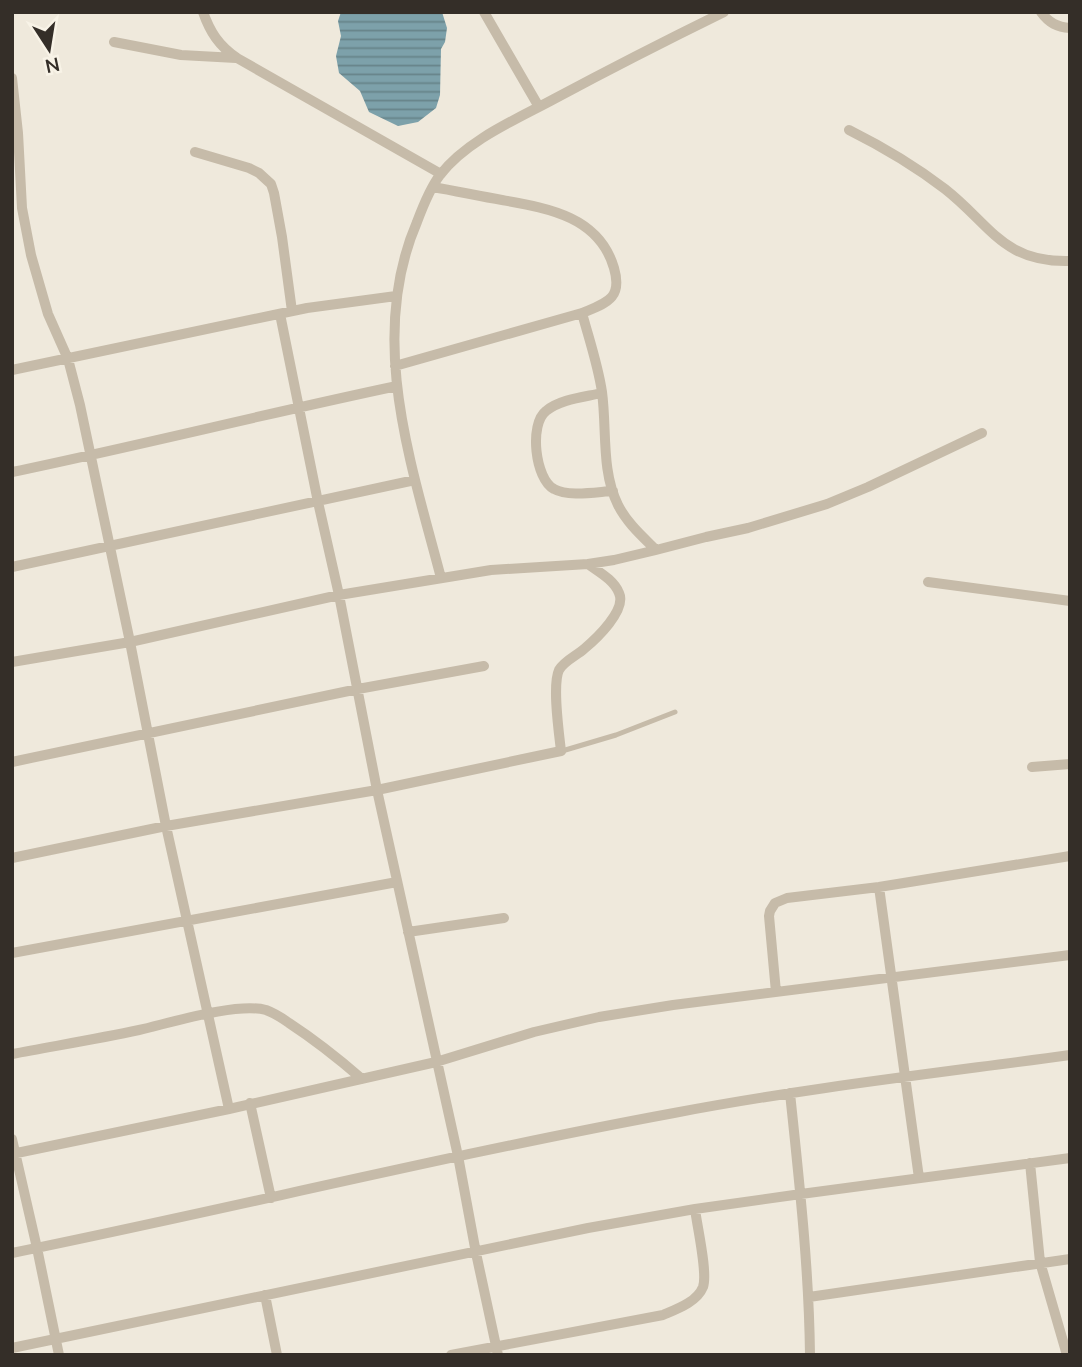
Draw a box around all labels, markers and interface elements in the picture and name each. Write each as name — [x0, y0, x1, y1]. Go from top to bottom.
north arrow — [14, 14, 84, 84]
text: N — [43, 50, 62, 79]

